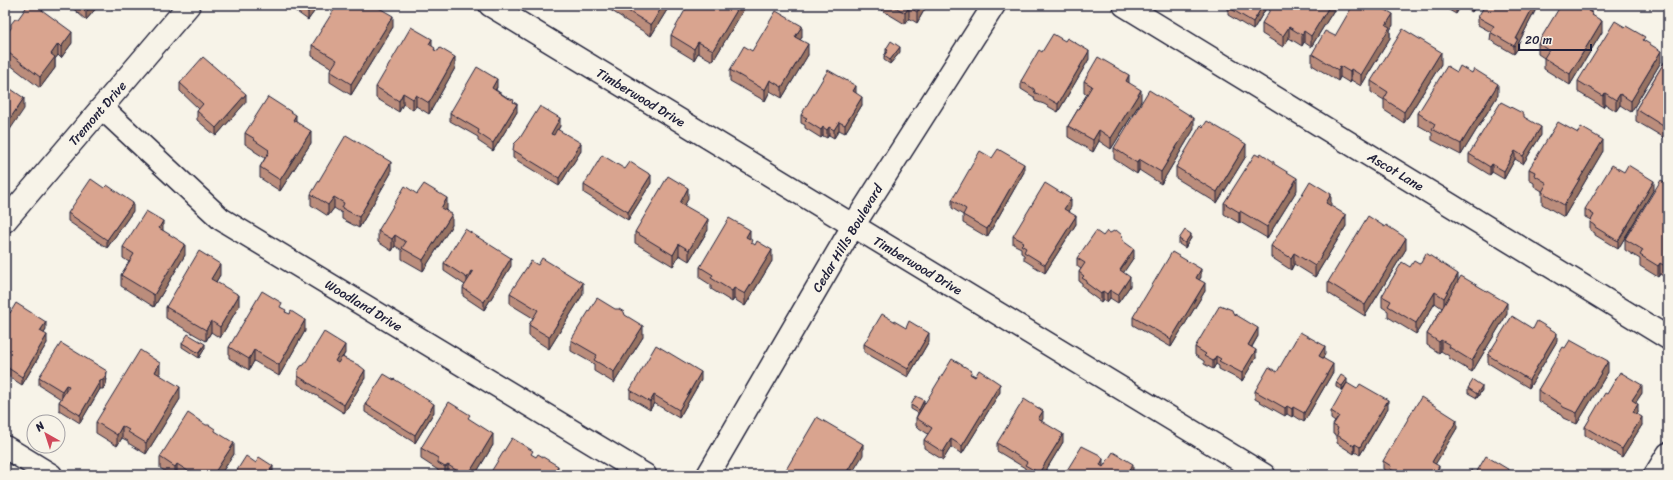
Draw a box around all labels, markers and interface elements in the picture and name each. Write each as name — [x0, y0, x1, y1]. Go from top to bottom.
scale bar — [1519, 26, 1591, 52]
text: 20 m — [1525, 29, 1552, 51]
street label: Timberwood Drive — [592, 62, 690, 133]
street label: Tremont Drive — [62, 75, 133, 151]
street label: Ascot Lane — [1362, 145, 1428, 197]
street label: Cedar Hills Boulevard — [806, 179, 890, 297]
street label: Timberwood Drive — [869, 230, 967, 301]
street label: Woodland Drive — [321, 273, 407, 338]
north arrow — [26, 414, 66, 454]
text: N — [30, 417, 49, 437]

